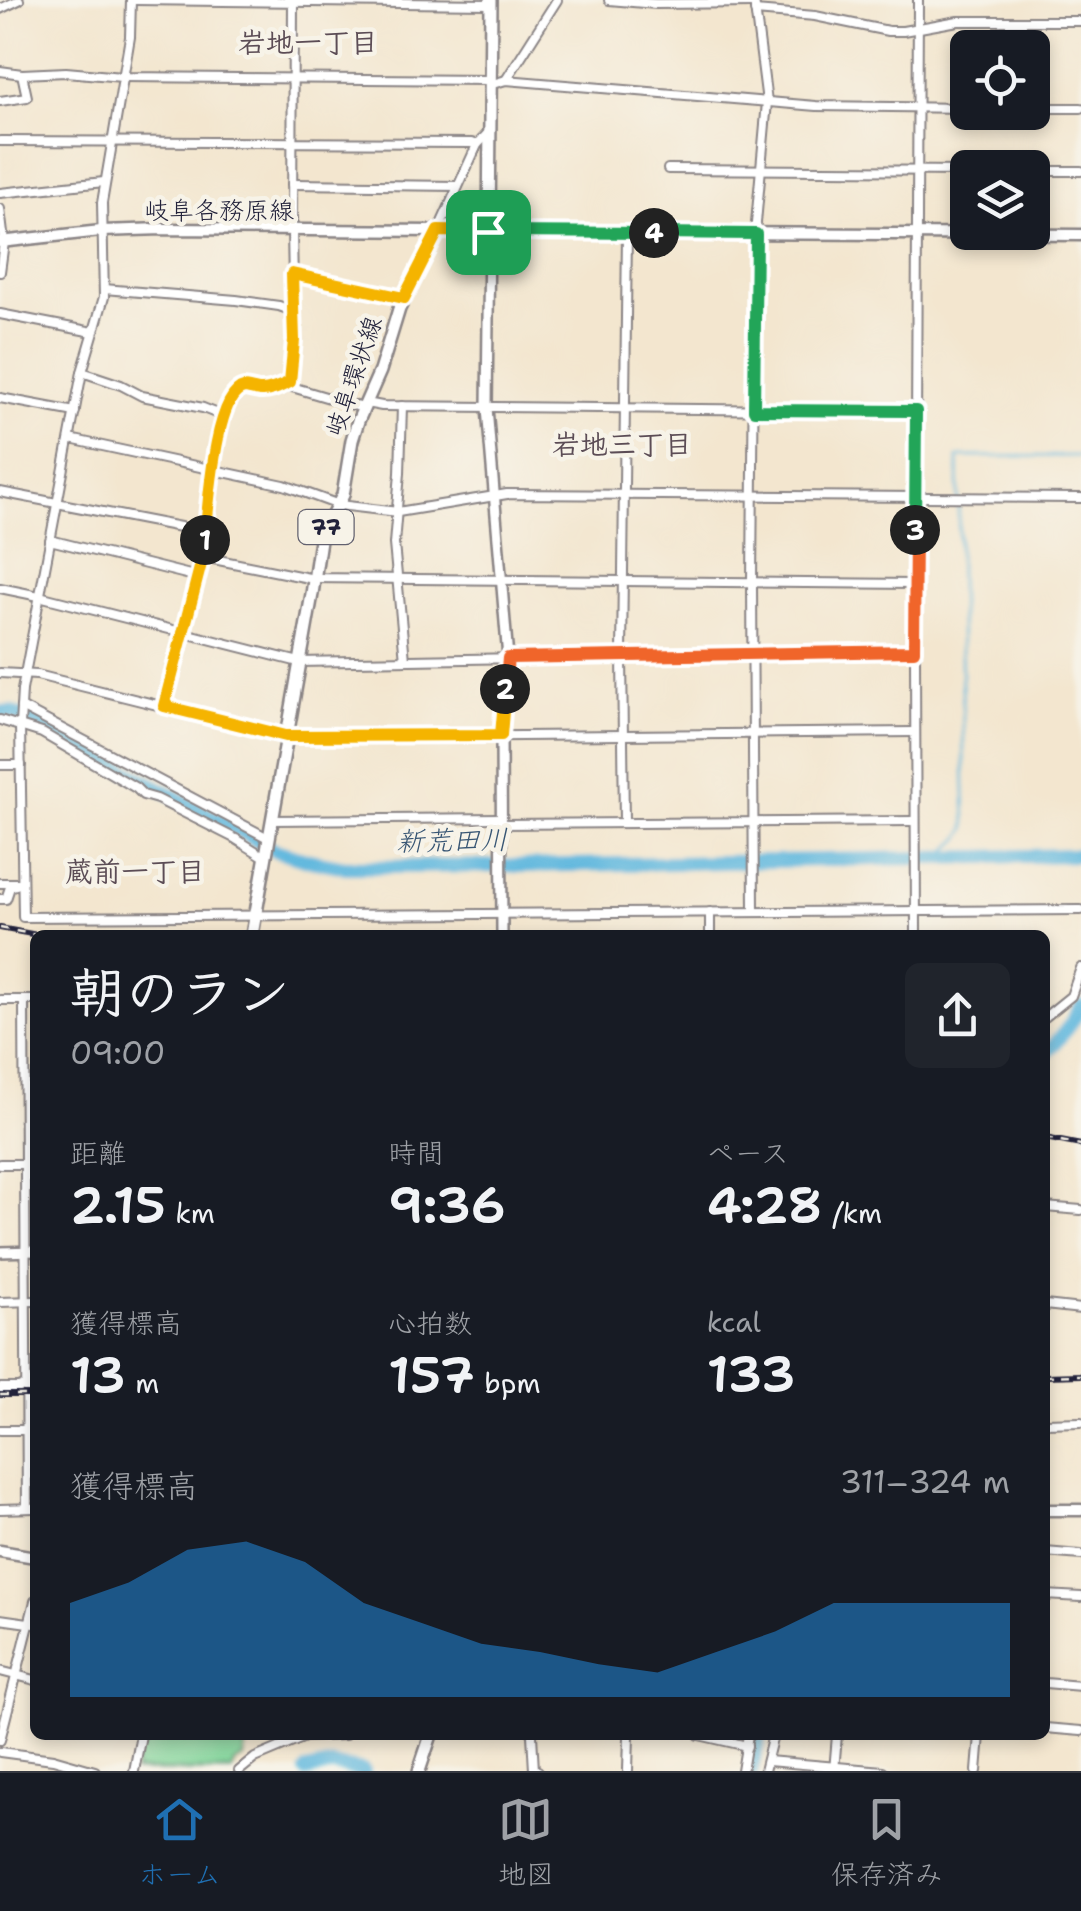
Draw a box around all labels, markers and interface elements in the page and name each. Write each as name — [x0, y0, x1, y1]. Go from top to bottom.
district label: 岩地一丁目 — [238, 23, 378, 61]
map controls — [950, 30, 1050, 250]
button: locate — [950, 30, 1050, 130]
button: layers — [950, 150, 1050, 250]
pin — [446, 190, 531, 275]
street label: 岐阜各務原線 — [144, 193, 294, 227]
icon: arrive — [461, 205, 516, 260]
pin: 4 — [629, 208, 679, 258]
text: 4 — [644, 214, 664, 252]
street label: 岐阜環状線 — [317, 311, 389, 441]
district label: 岩地三丁目 — [552, 425, 692, 463]
pin: 3 — [890, 505, 940, 555]
road number: 77 — [298, 510, 354, 544]
text: 3 — [905, 511, 925, 549]
pin: 1 — [180, 515, 230, 565]
text: 1 — [199, 521, 211, 559]
pin: 2 — [480, 664, 530, 714]
text: 2 — [495, 670, 515, 708]
water label: 新荒田川 — [396, 820, 508, 860]
district label: 蔵前一丁目 — [65, 852, 205, 890]
text: 朝のラン — [70, 956, 290, 1030]
button: share — [905, 963, 1010, 1068]
text: 09:00 — [70, 1031, 165, 1074]
text: 距離 — [70, 1134, 126, 1172]
text: 時間 — [388, 1134, 444, 1172]
text: ペース — [707, 1134, 789, 1172]
text: 2.15 — [70, 1172, 166, 1239]
text: 9:36 — [388, 1172, 506, 1239]
text: 4:28 — [707, 1172, 823, 1239]
text: km — [166, 1194, 215, 1232]
text: /km — [823, 1194, 882, 1232]
text: kcal — [707, 1303, 761, 1341]
text: 獲得標高 — [70, 1304, 182, 1342]
text: 心拍数 — [388, 1304, 472, 1342]
text: 133 — [707, 1341, 796, 1408]
text: 13 — [70, 1342, 126, 1409]
text: 157 — [388, 1342, 475, 1409]
text: m — [126, 1364, 159, 1402]
text: bpm — [475, 1364, 541, 1402]
text: 311–324 m — [840, 1460, 1010, 1503]
text: 獲得標高 — [70, 1464, 198, 1507]
tab: ホーム — [138, 1792, 221, 1893]
tab: 地図 — [498, 1792, 554, 1893]
tab: 保存済み — [831, 1792, 943, 1893]

